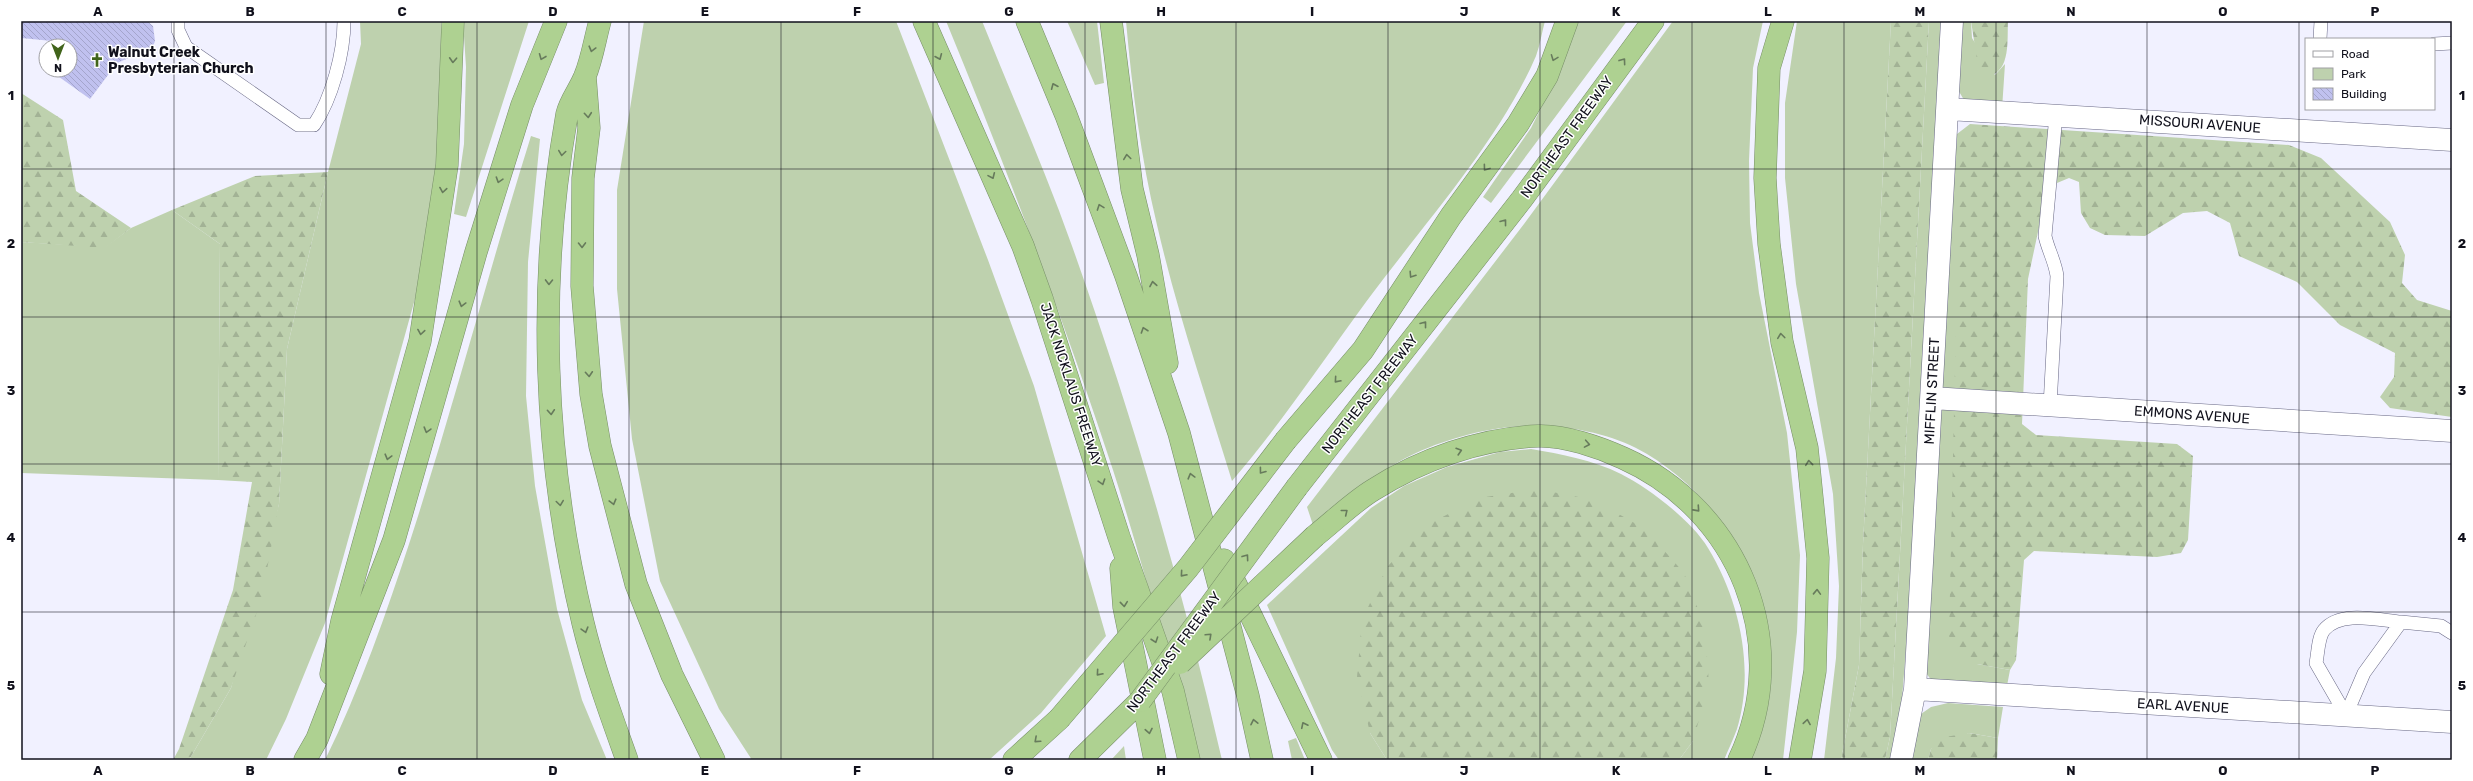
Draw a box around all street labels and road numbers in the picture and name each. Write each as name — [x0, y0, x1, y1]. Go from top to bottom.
street label: NORTHEAST FREEWAY — [1517, 73, 1617, 201]
street label: MISSOURI AVENUE — [2139, 111, 2261, 137]
street label: JACK NICKLAUS FREEWAY — [1036, 301, 1106, 469]
street label: NORTHEAST FREEWAY — [1318, 331, 1422, 457]
street label: MIFFLIN STREET — [1921, 337, 1943, 445]
street label: EMMONS AVENUE — [2134, 402, 2250, 428]
street label: NORTHEAST FREEWAY — [1123, 588, 1225, 716]
street label: EARL AVENUE — [2137, 695, 2229, 717]

